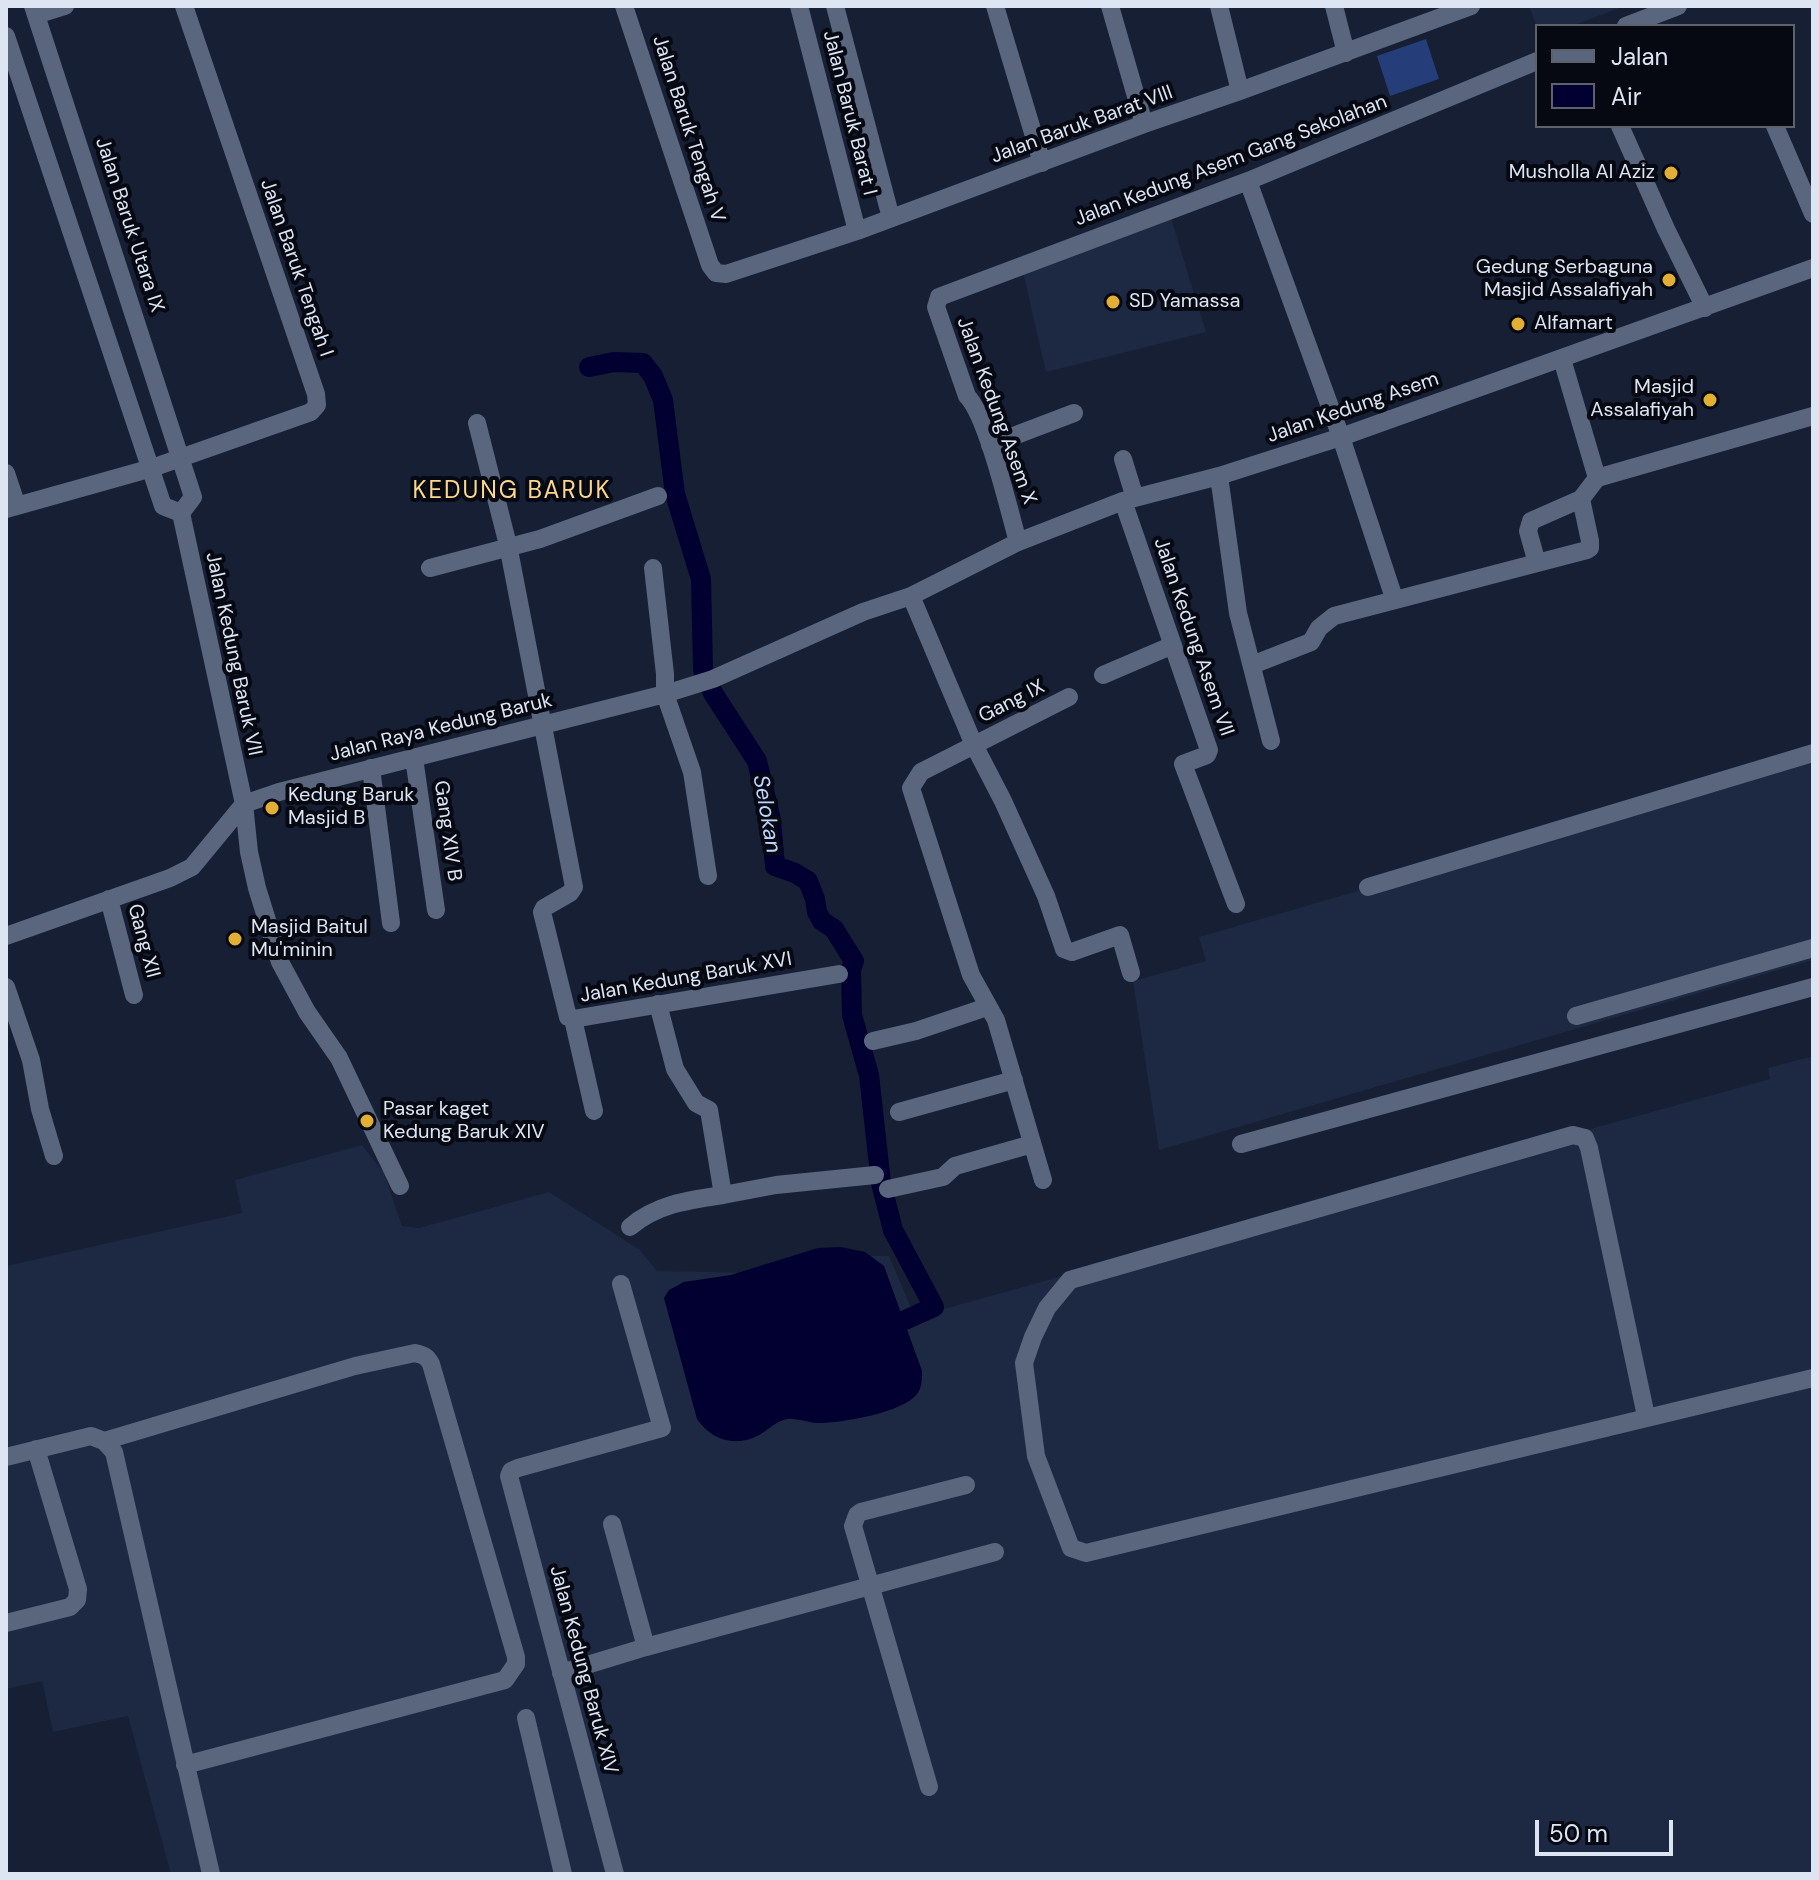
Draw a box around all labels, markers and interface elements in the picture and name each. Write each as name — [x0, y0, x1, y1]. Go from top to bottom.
legend — [1535, 24, 1795, 128]
street label: Jalan Baruk Barat I — [817, 28, 881, 198]
street label: Jalan Baruk Tengah V — [646, 33, 730, 225]
text: Jalan — [1611, 41, 1668, 72]
street label: Jalan Baruk Barat VIII — [988, 81, 1176, 169]
text: Air — [1611, 81, 1642, 112]
street label: Jalan Kedung Asem Gang Sekolahan — [1071, 90, 1391, 232]
street label: Jalan Baruk Utara IX — [89, 135, 169, 315]
place label: Musholla Al Aziz — [1509, 161, 1655, 185]
marker: Musholla Al Aziz — [1662, 164, 1680, 182]
street label: Jalan Baruk Tengah I — [254, 176, 338, 360]
place label: Gedung Serbaguna Masjid Assalafiyah — [1476, 256, 1653, 303]
marker: Gedung Serbaguna Masjid Assalafiyah — [1660, 271, 1678, 289]
place label: SD Yamassa — [1129, 290, 1240, 314]
marker: SD Yamassa — [1104, 293, 1122, 311]
place label: Alfamart — [1534, 312, 1613, 336]
street label: Jalan Kedung Asem X — [951, 314, 1041, 508]
marker: Alfamart — [1509, 315, 1527, 333]
street label: Jalan Kedung Asem — [1264, 367, 1442, 449]
place label: Masjid Assalafiyah — [1590, 376, 1694, 423]
marker: Masjid Assalafiyah — [1701, 391, 1719, 409]
district label: KEDUNG BARUK — [412, 478, 612, 506]
street label: Jalan Kedung Asem VII — [1148, 535, 1238, 739]
street label: Jalan Kedung Baruk VII — [200, 550, 266, 758]
street label: Gang IX — [975, 675, 1049, 729]
street label: Jalan Raya Kedung Baruk — [327, 689, 555, 767]
water label: Selokan — [746, 773, 786, 855]
street label: Gang XIV B — [428, 779, 466, 883]
place label: Kedung Baruk Masjid B — [288, 784, 414, 831]
marker: Kedung Baruk Masjid B — [263, 799, 281, 817]
street label: Gang XII — [122, 901, 164, 981]
place label: Masjid Baitul Mu'minin — [251, 916, 368, 963]
marker: Masjid Baitul Mu'minin — [226, 930, 244, 948]
street label: Jalan Kedung Baruk XVI — [578, 948, 794, 1008]
place label: Pasar kaget Kedung Baruk XIV — [383, 1098, 545, 1145]
marker: Pasar kaget Kedung Baruk XIV — [358, 1112, 376, 1130]
street label: Jalan Kedung Baruk XIV — [544, 1563, 622, 1777]
scale bar — [1539, 1804, 1677, 1854]
text: 50 m — [1549, 1818, 1608, 1849]

